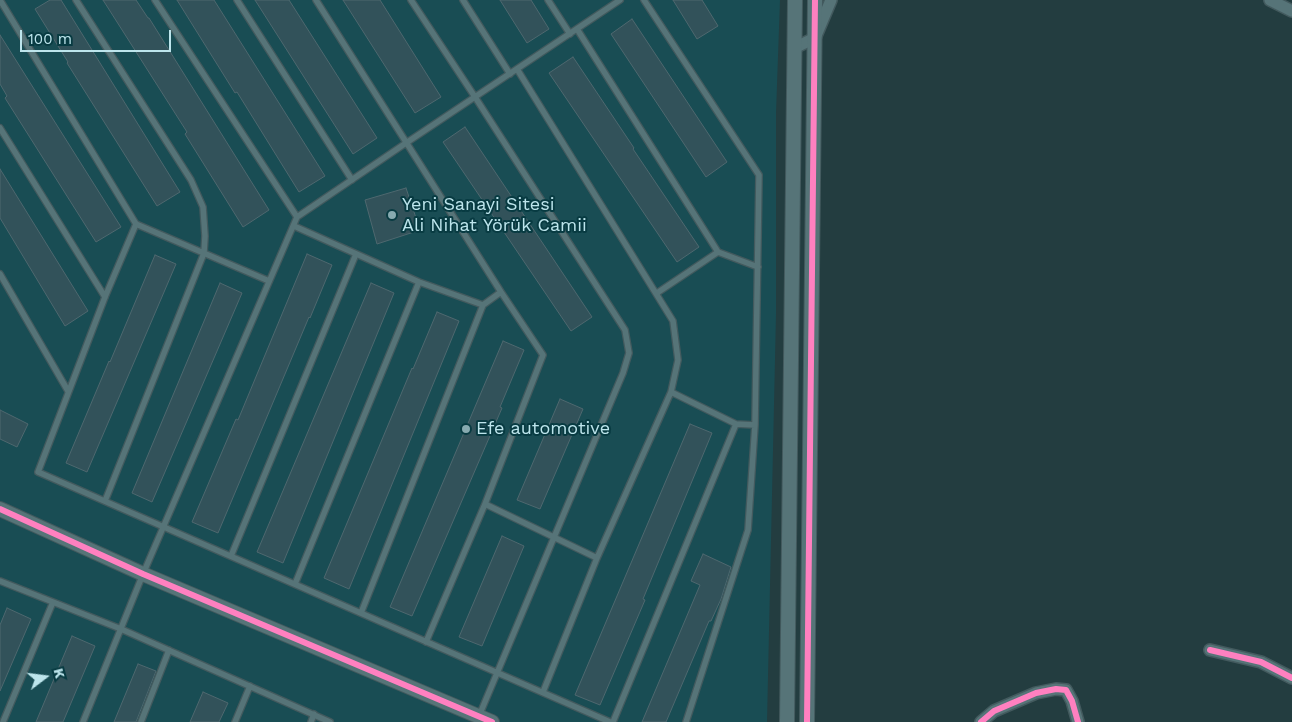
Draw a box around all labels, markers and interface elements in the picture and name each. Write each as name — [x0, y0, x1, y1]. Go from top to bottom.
scale bar — [22, 20, 174, 52]
text: 100 m — [28, 30, 72, 48]
place label: Yeni Sanayi Sitesi Ali Nihat Yörük Camii — [402, 194, 587, 236]
marker: Yeni Sanayi Sitesi Ali Nihat Yörük Camii — [386, 209, 398, 221]
place label: Efe automotive — [476, 418, 610, 440]
marker: Efe automotive — [460, 423, 472, 435]
north arrow — [20, 652, 70, 702]
text: K — [51, 666, 68, 680]

